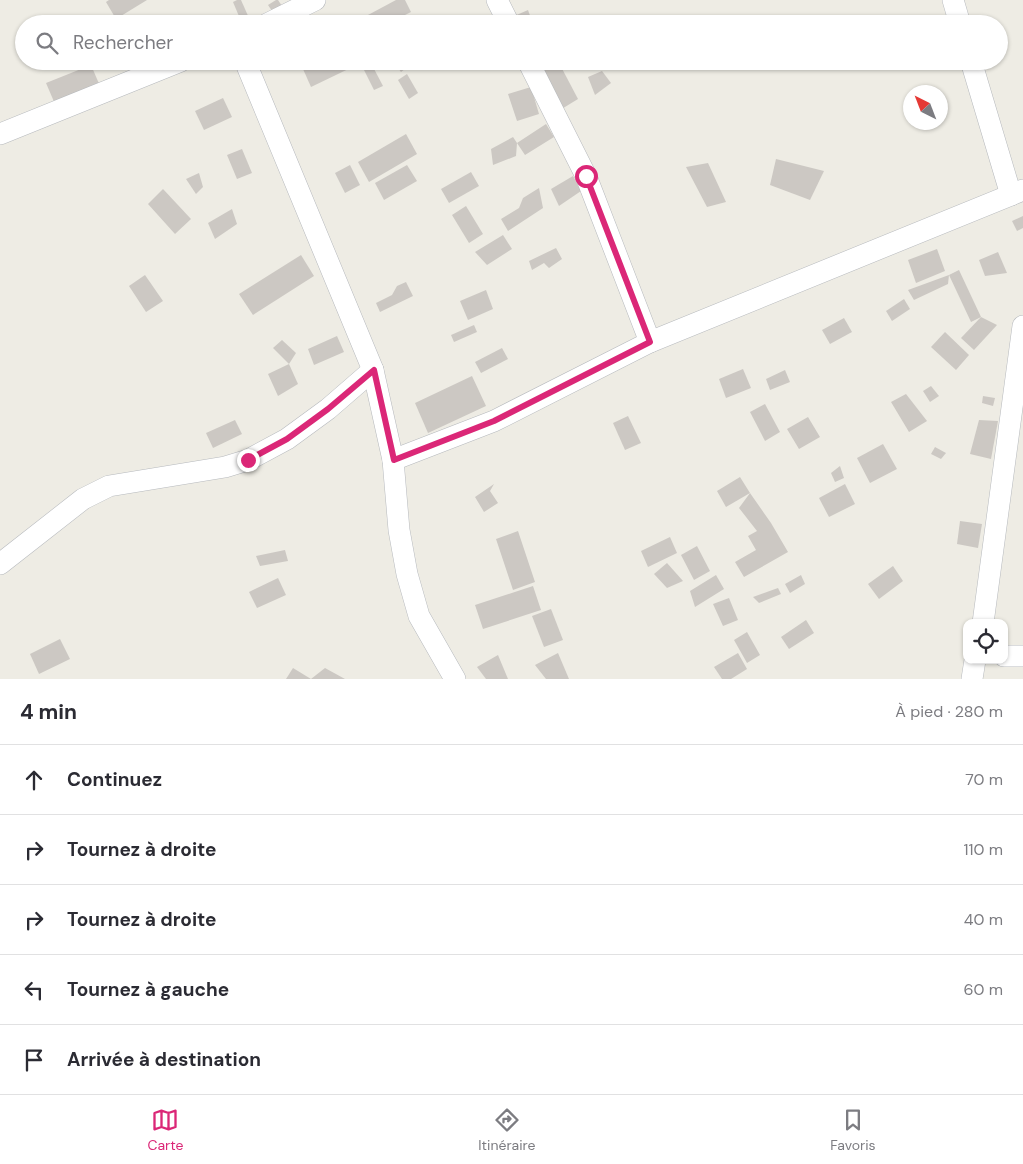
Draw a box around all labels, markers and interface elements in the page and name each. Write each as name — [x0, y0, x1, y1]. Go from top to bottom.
search box — [15, 15, 1008, 70]
icon: search — [33, 29, 61, 57]
text: Rechercher — [73, 30, 173, 55]
north arrow — [903, 85, 948, 130]
route start — [575, 165, 598, 188]
route end — [237, 449, 260, 472]
map controls — [963, 619, 1008, 664]
button: locate — [963, 619, 1008, 664]
text: 4 min — [20, 698, 77, 726]
text: À pied · 280 m — [895, 701, 1003, 722]
icon: ahead — [20, 766, 48, 794]
text: Continuez — [67, 767, 162, 792]
text: 70 m — [965, 769, 1003, 790]
icon: right — [20, 836, 48, 864]
text: Tournez à droite — [67, 837, 217, 862]
text: 110 m — [964, 839, 1003, 860]
icon: right — [20, 906, 48, 934]
text: Tournez à droite — [67, 907, 217, 932]
text: 40 m — [964, 909, 1003, 930]
icon: left — [20, 976, 48, 1004]
text: Tournez à gauche — [67, 977, 229, 1002]
text: 60 m — [963, 979, 1003, 1000]
icon: arrive — [20, 1046, 48, 1074]
text: Arrivée à destination — [67, 1047, 261, 1072]
tab: Carte — [147, 1106, 183, 1154]
tab: Itinéraire — [478, 1106, 535, 1154]
tab: Favoris — [830, 1106, 876, 1154]

